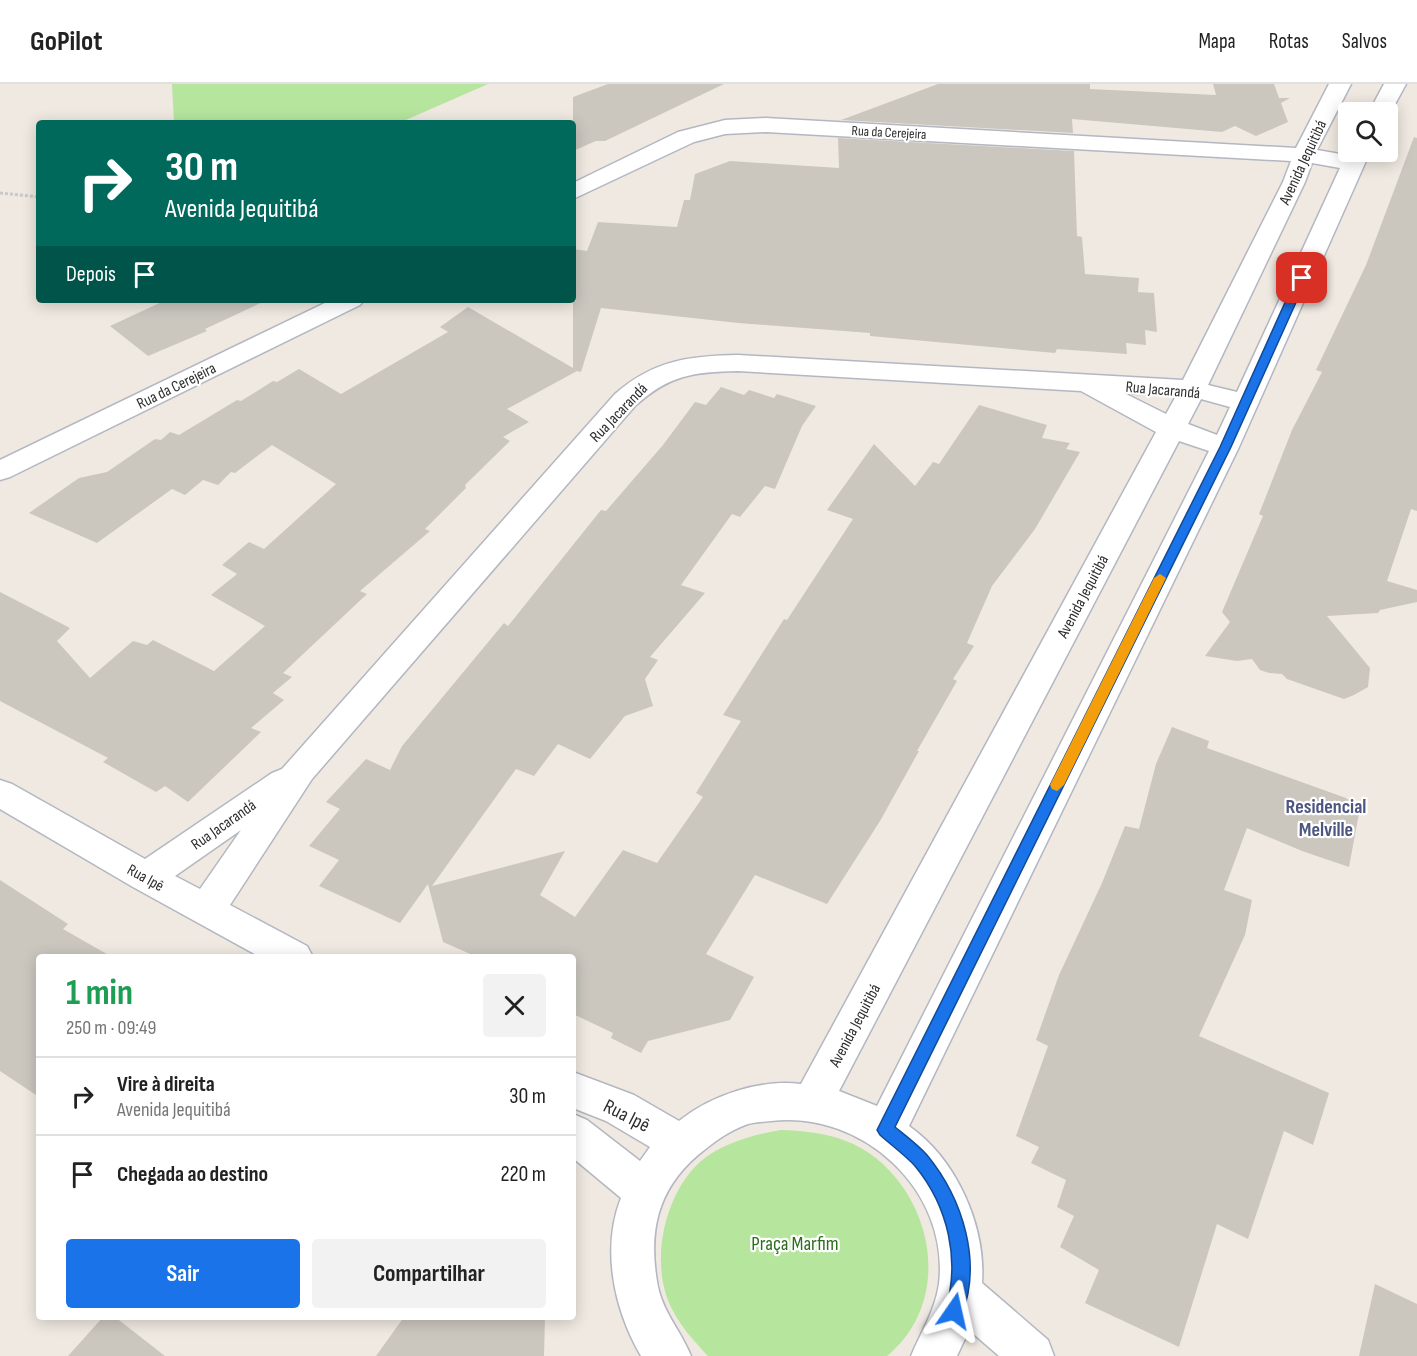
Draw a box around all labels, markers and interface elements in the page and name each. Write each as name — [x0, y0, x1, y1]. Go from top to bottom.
text: GoPilot — [30, 25, 102, 58]
text: Mapa — [1198, 29, 1236, 54]
text: Rotas — [1269, 29, 1309, 54]
text: Salvos — [1342, 29, 1387, 54]
map controls — [1338, 102, 1398, 162]
button: search — [1338, 102, 1398, 162]
street label: Avenida Jequitibá — [1275, 117, 1331, 209]
street label: Rua da Cerejeira — [851, 122, 927, 143]
text: 30 m — [165, 142, 238, 193]
icon: right — [66, 144, 144, 222]
text: Avenida Jequitibá — [165, 193, 319, 225]
pin — [1276, 252, 1327, 303]
icon: arrive — [128, 258, 161, 291]
text: Depois — [66, 261, 116, 288]
icon: arrive — [1285, 261, 1318, 294]
street label: Rua da Cerejeira — [134, 359, 219, 414]
street label: Rua Jacarandá — [1125, 378, 1201, 403]
street label: Rua Jacarandá — [586, 380, 652, 447]
street label: Avenida Jequitibá — [1053, 552, 1113, 642]
district label: Residencial Melville — [1286, 795, 1366, 842]
street label: Rua Jacarandá — [188, 796, 260, 854]
street label: Rua Ipê — [124, 861, 167, 896]
text: 1 min — [66, 972, 133, 1015]
button: close — [483, 974, 546, 1037]
street label: Avenida Jequitibá — [825, 981, 885, 1071]
text: 250 m · 09:49 — [66, 1016, 156, 1040]
text: Vire à direita — [117, 1071, 215, 1098]
icon: right — [66, 1080, 99, 1113]
text: 30 m — [509, 1083, 546, 1110]
street label: Rua Ipê — [599, 1094, 654, 1138]
text: Avenida Jequitibá — [117, 1098, 231, 1122]
icon: arrive — [66, 1158, 99, 1191]
text: Chegada ao destino — [117, 1161, 268, 1188]
text: 220 m — [500, 1161, 546, 1188]
park label: Praça Marfim — [751, 1232, 839, 1256]
button: Sair — [66, 1239, 300, 1308]
button: Compartilhar — [312, 1239, 546, 1308]
position arrow — [922, 1279, 986, 1343]

